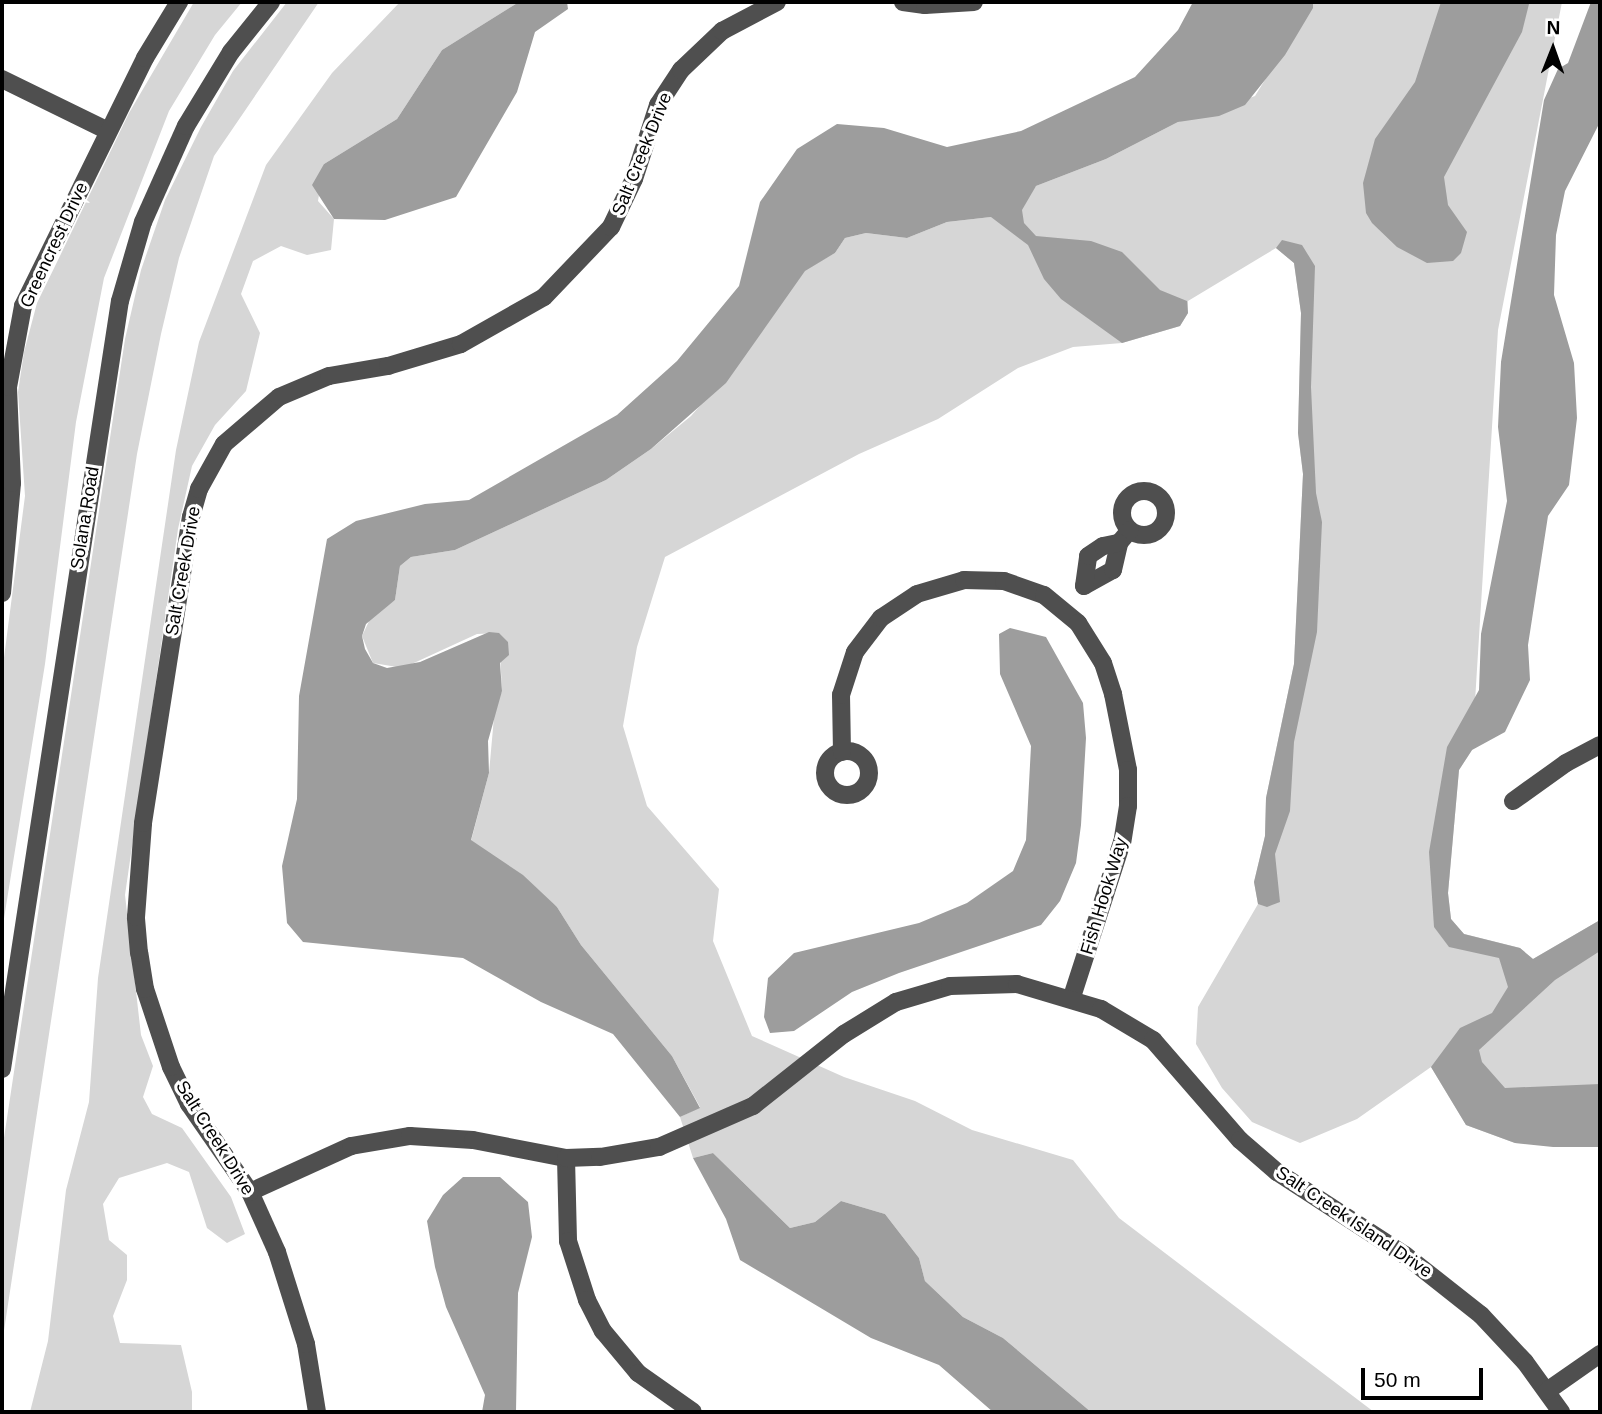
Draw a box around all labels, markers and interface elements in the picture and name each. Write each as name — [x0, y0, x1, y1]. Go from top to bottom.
north arrow — [1518, 14, 1588, 84]
text: N — [1546, 17, 1560, 38]
street label: Salt Creek Drive — [607, 89, 677, 219]
street label: Greencrest Drive — [15, 179, 93, 311]
street label: Solana Road — [66, 465, 104, 571]
street label: Salt Creek Drive — [161, 505, 205, 637]
street label: Fish Hook Way — [1076, 835, 1132, 957]
street label: Salt Creek Drive — [171, 1077, 259, 1199]
street label: Salt Creek Island Drive — [1272, 1162, 1436, 1282]
scale bar — [1364, 1354, 1486, 1398]
text: 50 m — [1374, 1368, 1421, 1391]

